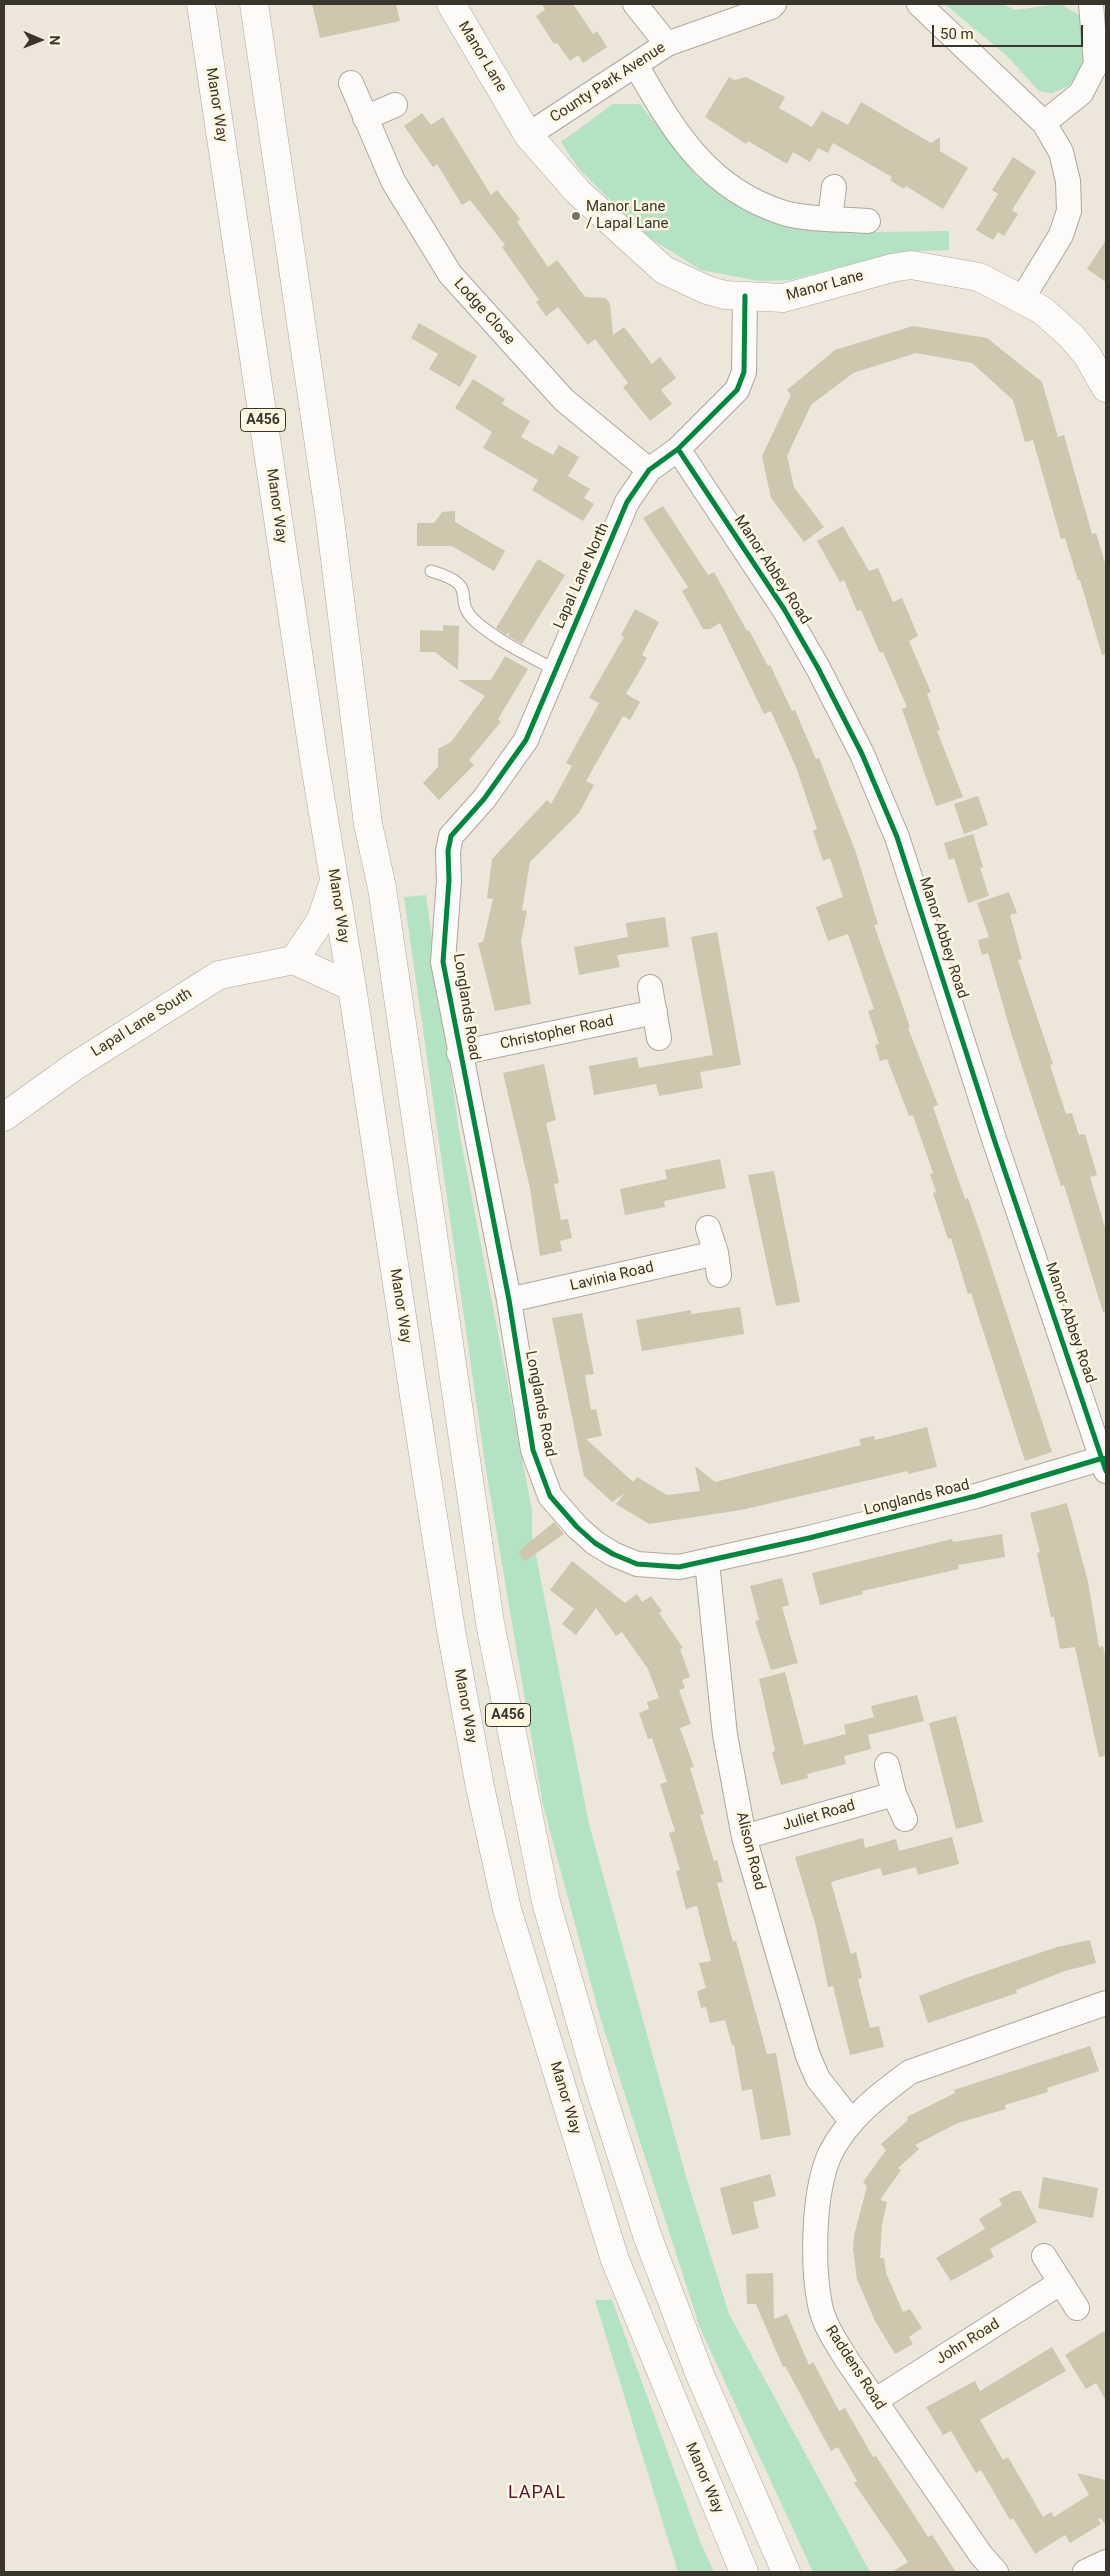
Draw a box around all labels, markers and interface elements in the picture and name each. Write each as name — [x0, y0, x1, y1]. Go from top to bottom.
north arrow — [15, 15, 65, 65]
scale bar — [935, 15, 1086, 47]
street label: Manor Lane — [454, 18, 510, 96]
text: 50 m — [940, 25, 974, 43]
text: N — [47, 35, 63, 45]
street label: County Park Avenue — [547, 39, 669, 127]
street label: Manor Way — [201, 66, 231, 144]
place label: Manor Lane / Lapal Lane — [586, 198, 669, 233]
marker: Manor Lane / Lapal Lane — [570, 210, 582, 222]
street label: Manor Lane — [784, 267, 866, 305]
street label: Lodge Close — [450, 275, 518, 349]
road number: A456 — [240, 408, 286, 432]
street label: Manor Way — [262, 468, 290, 544]
street label: Manor Abbey Road — [730, 512, 814, 628]
street label: Lapal Lane North — [551, 520, 613, 632]
street label: Manor Way — [323, 867, 353, 945]
street label: Manor Abbey Road — [915, 875, 971, 1001]
street label: Longlands Road — [449, 952, 483, 1062]
street label: Lapal Lane South — [88, 985, 196, 1061]
street label: Christopher Road — [499, 1012, 615, 1054]
street label: Lavinia Road — [568, 1259, 656, 1295]
street label: Manor Abbey Road — [1041, 1260, 1099, 1386]
street label: Manor Way — [385, 1267, 415, 1345]
street label: Longlands Road — [521, 1349, 559, 1459]
street label: Longlands Road — [863, 1476, 971, 1520]
street label: Manor Way — [450, 1667, 480, 1745]
road number: A456 — [486, 1704, 530, 1726]
street label: Juliet Road — [781, 1797, 857, 1835]
street label: Alison Road — [732, 1810, 768, 1892]
street label: Manor Way — [545, 2059, 585, 2137]
street label: John Road — [933, 2315, 1003, 2369]
street label: Raddens Road — [821, 2323, 889, 2413]
street label: Manor Way — [681, 2440, 727, 2516]
district label: LAPAL — [507, 2482, 567, 2504]

